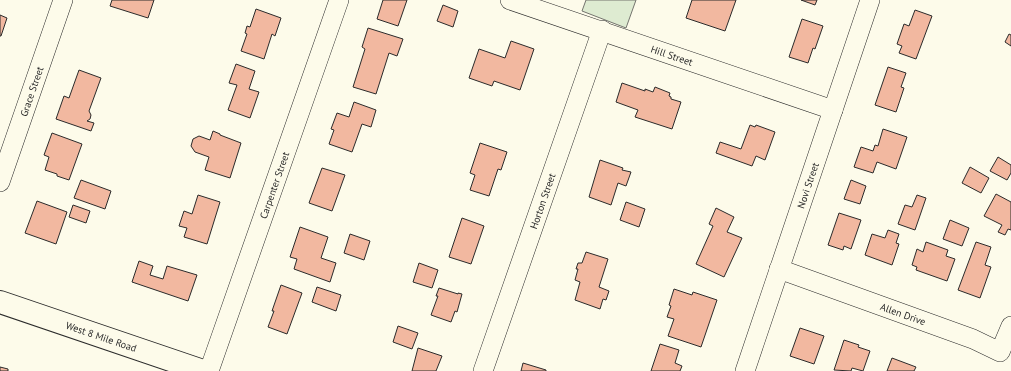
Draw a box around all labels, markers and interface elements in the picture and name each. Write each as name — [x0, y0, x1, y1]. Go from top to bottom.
street label: Hill Street — [649, 42, 695, 69]
street label: Grace Street — [17, 64, 47, 118]
street label: Carpenter Street — [257, 150, 293, 220]
street label: Novi Street — [794, 160, 822, 210]
street label: Horton Street — [527, 171, 559, 231]
street label: Allen Drive — [878, 300, 927, 328]
street label: West 8 Mile Road — [64, 319, 138, 355]

